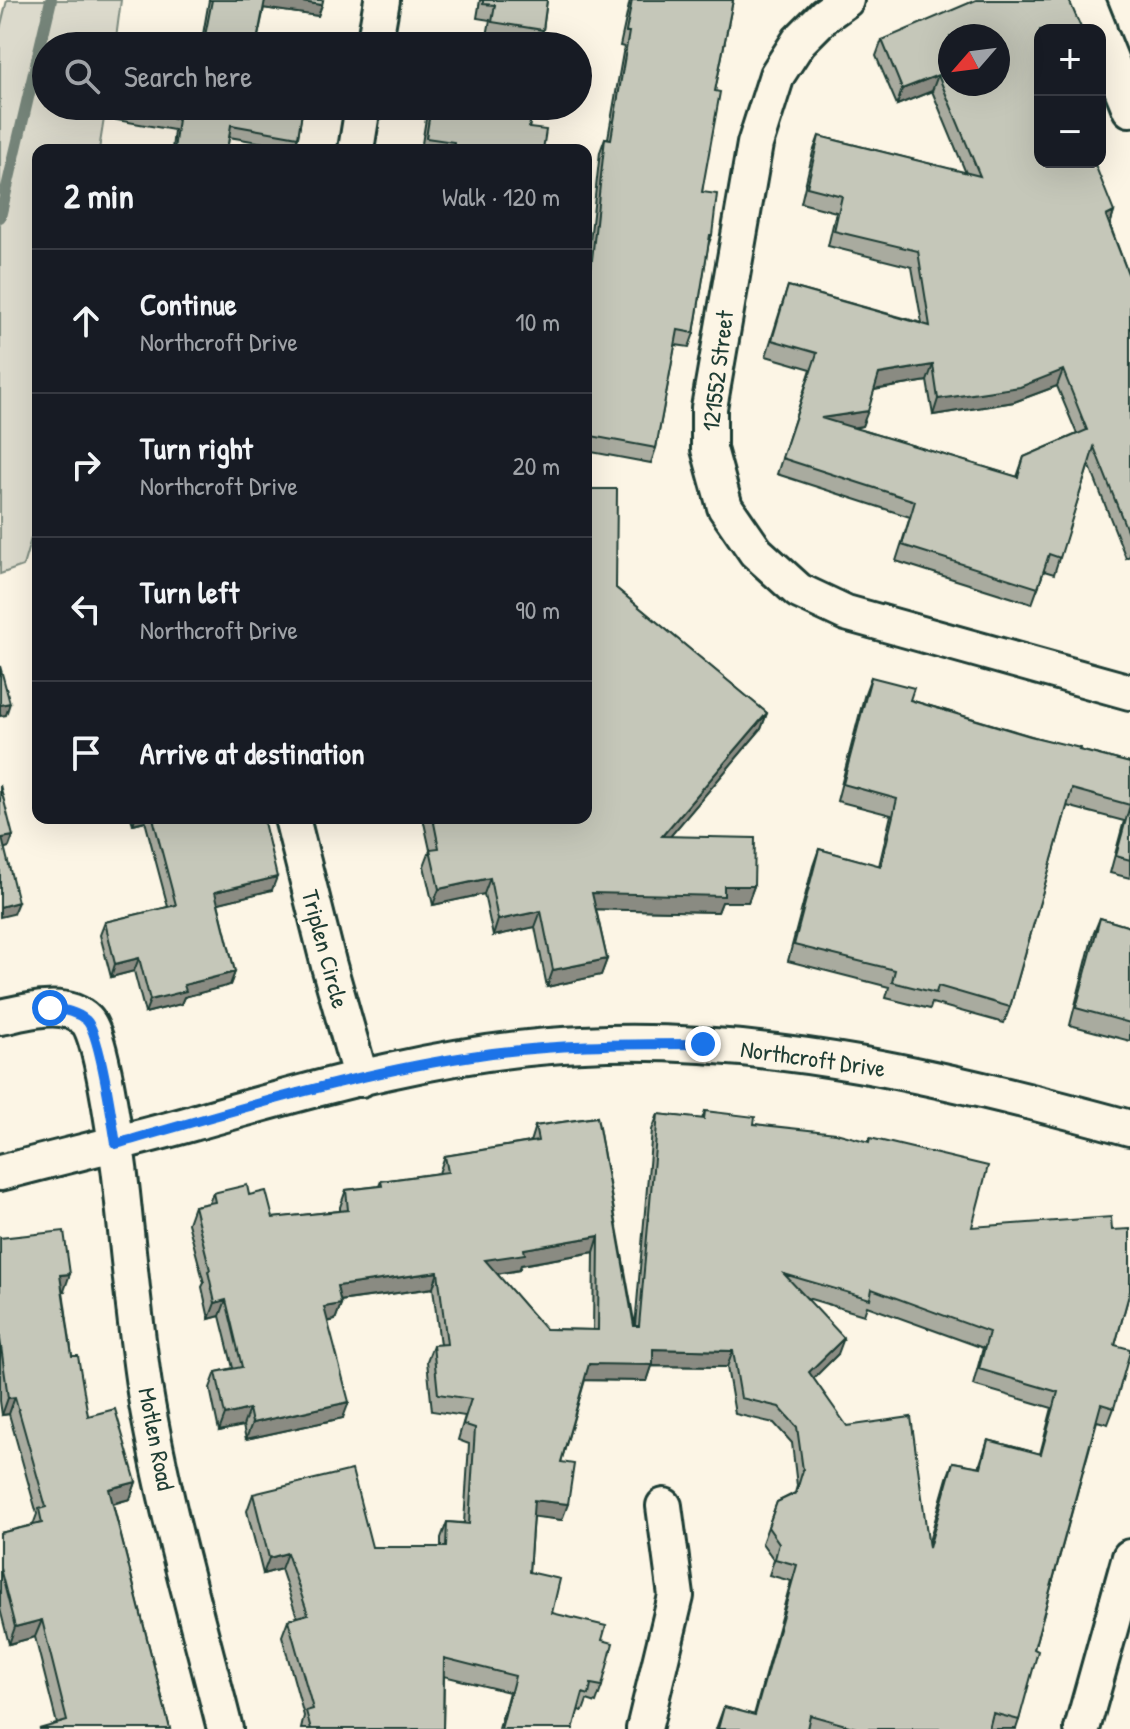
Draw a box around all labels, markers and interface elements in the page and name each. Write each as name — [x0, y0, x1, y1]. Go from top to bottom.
north arrow — [938, 24, 1010, 96]
map controls — [1034, 24, 1106, 168]
button: + — [1034, 24, 1106, 96]
search box — [32, 32, 592, 120]
icon: search — [60, 54, 104, 98]
text: Search here — [124, 56, 252, 96]
button: − — [1034, 96, 1106, 168]
text: 2 min — [64, 173, 134, 219]
text: Walk · 120 m — [442, 179, 560, 214]
text: Continue — [140, 284, 237, 324]
icon: ahead — [64, 299, 108, 343]
text: 10 m — [515, 304, 560, 339]
street label: 121552 Street — [694, 308, 740, 433]
text: Northcroft Drive — [140, 324, 298, 359]
text: Turn right — [140, 428, 253, 468]
icon: right — [64, 443, 108, 487]
text: 20 m — [513, 448, 560, 483]
text: Northcroft Drive — [140, 468, 298, 503]
text: Turn left — [140, 572, 239, 612]
icon: left — [64, 587, 108, 631]
text: 90 m — [515, 592, 560, 627]
text: Northcroft Drive — [140, 612, 298, 647]
icon: arrive — [64, 731, 108, 775]
text: Arrive at destination — [140, 733, 365, 773]
street label: Triplen Circle — [295, 886, 357, 1012]
route start — [32, 990, 68, 1026]
route end — [685, 1026, 721, 1062]
street label: Northcroft Drive — [739, 1032, 888, 1084]
street label: Motlen Road — [131, 1385, 183, 1493]

